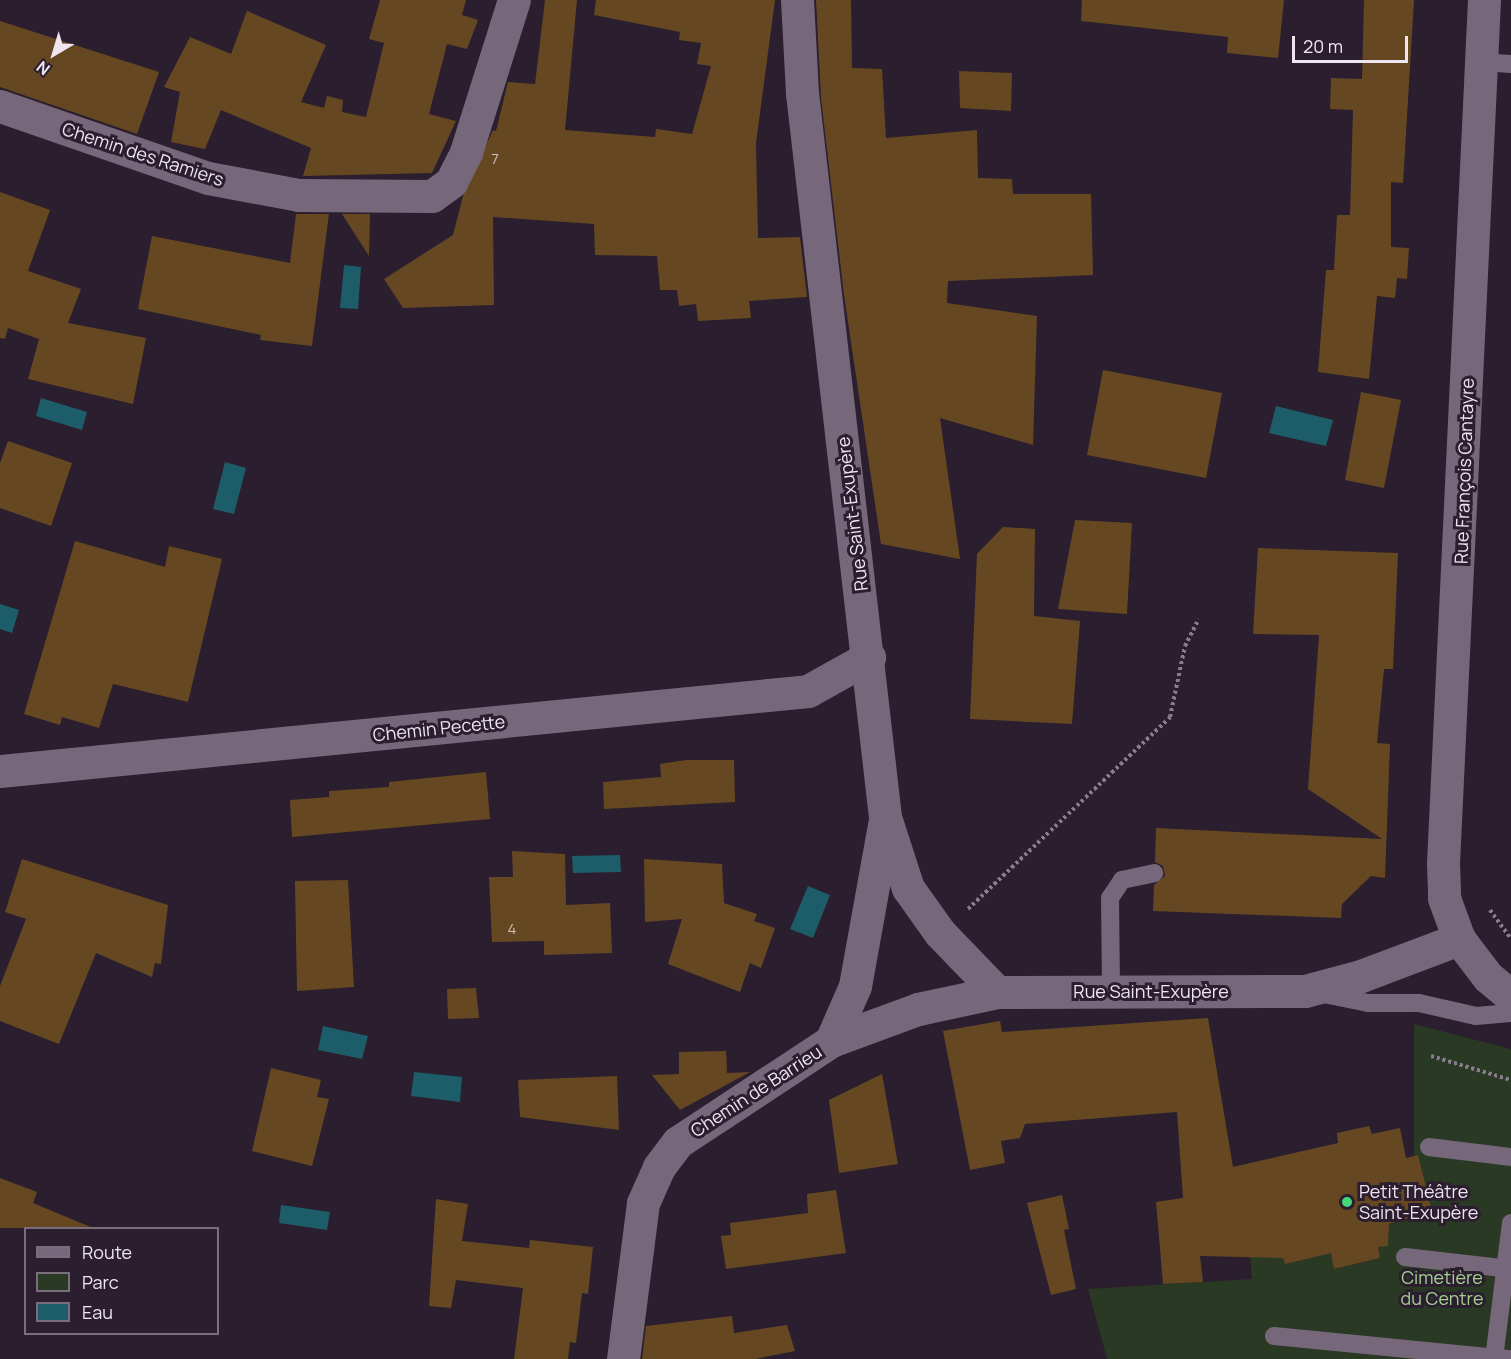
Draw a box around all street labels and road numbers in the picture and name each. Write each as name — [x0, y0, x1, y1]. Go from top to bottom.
street label: Chemin des Ramiers — [59, 118, 227, 190]
street label: Rue François Cantayre — [1450, 378, 1478, 564]
street label: Rue Saint-Exupère — [832, 436, 872, 592]
street label: Chemin Pecette — [372, 710, 506, 746]
street label: Rue Saint-Exupère — [1073, 980, 1229, 1002]
street label: Chemin de Barrieu — [686, 1041, 826, 1141]

